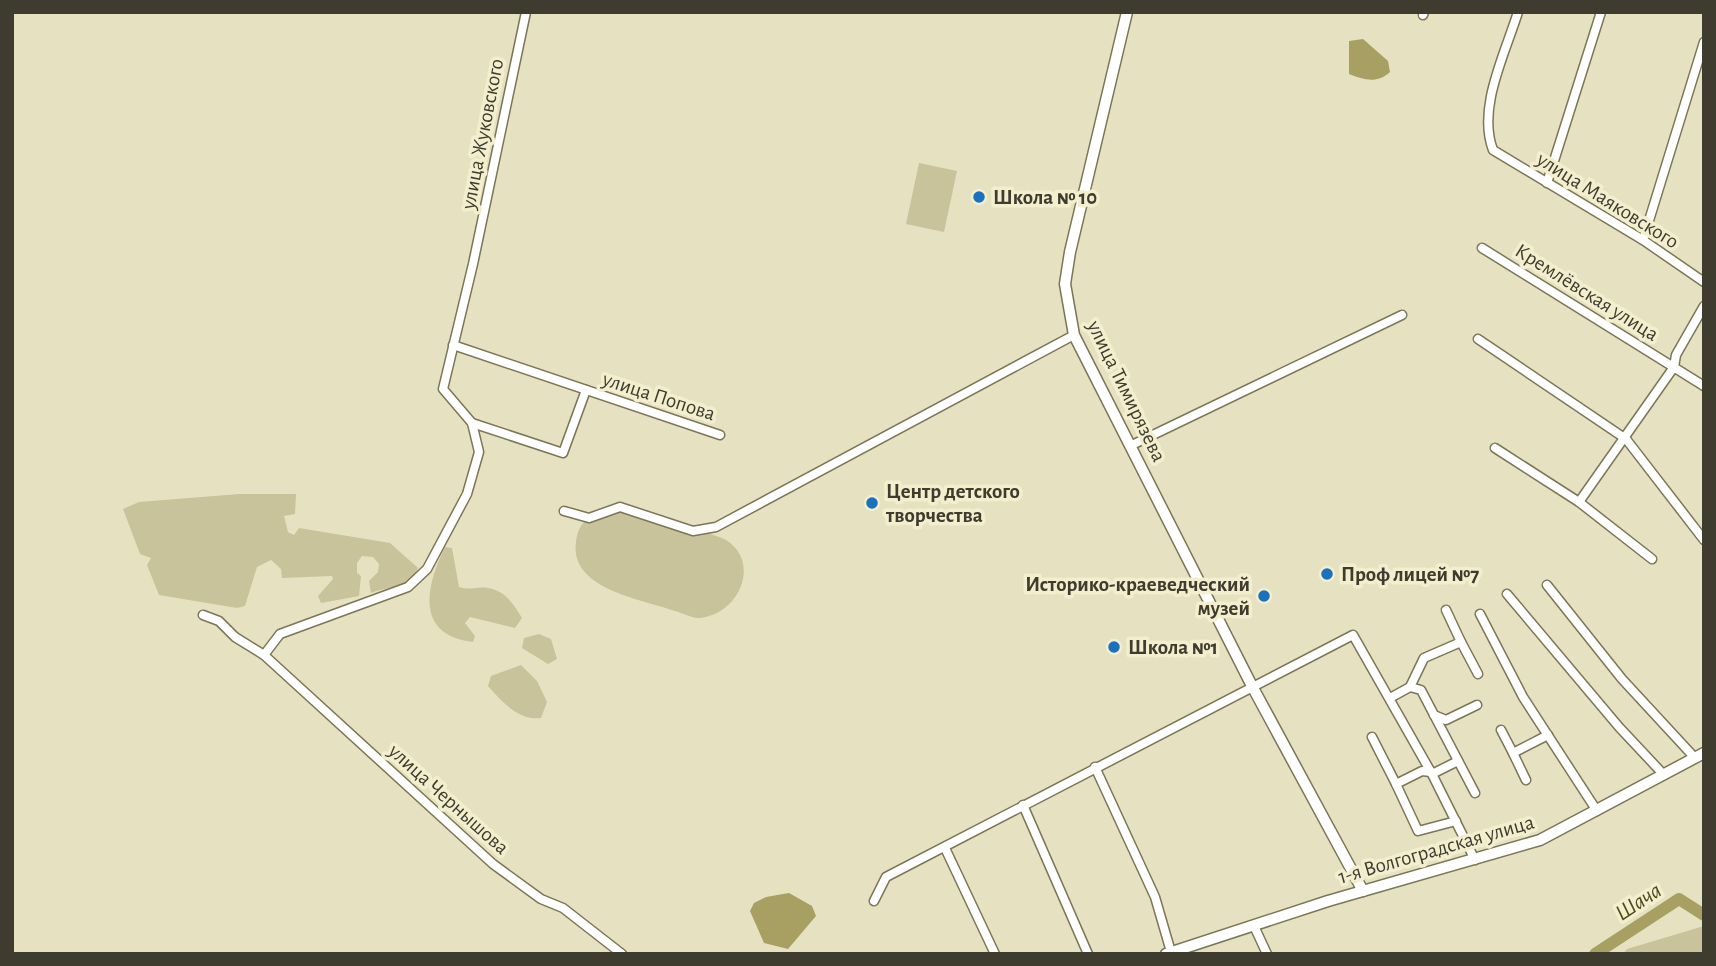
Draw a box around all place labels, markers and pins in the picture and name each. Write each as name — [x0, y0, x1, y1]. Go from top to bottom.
place label: Школа № 10 — [993, 187, 1097, 208]
marker: Школа № 10 — [971, 189, 987, 205]
place label: Центр детского творчества — [885, 481, 1020, 526]
marker: Центр детского творчества — [864, 495, 880, 511]
place label: Проф лицей №7 — [1341, 564, 1479, 585]
marker: Проф лицей №7 — [1319, 566, 1335, 582]
place label: Историко-краеведческий музей — [1025, 574, 1250, 619]
marker: Историко-краеведческий музей — [1256, 588, 1272, 604]
place label: Школа №1 — [1128, 637, 1218, 658]
marker: Школа №1 — [1106, 639, 1122, 655]

